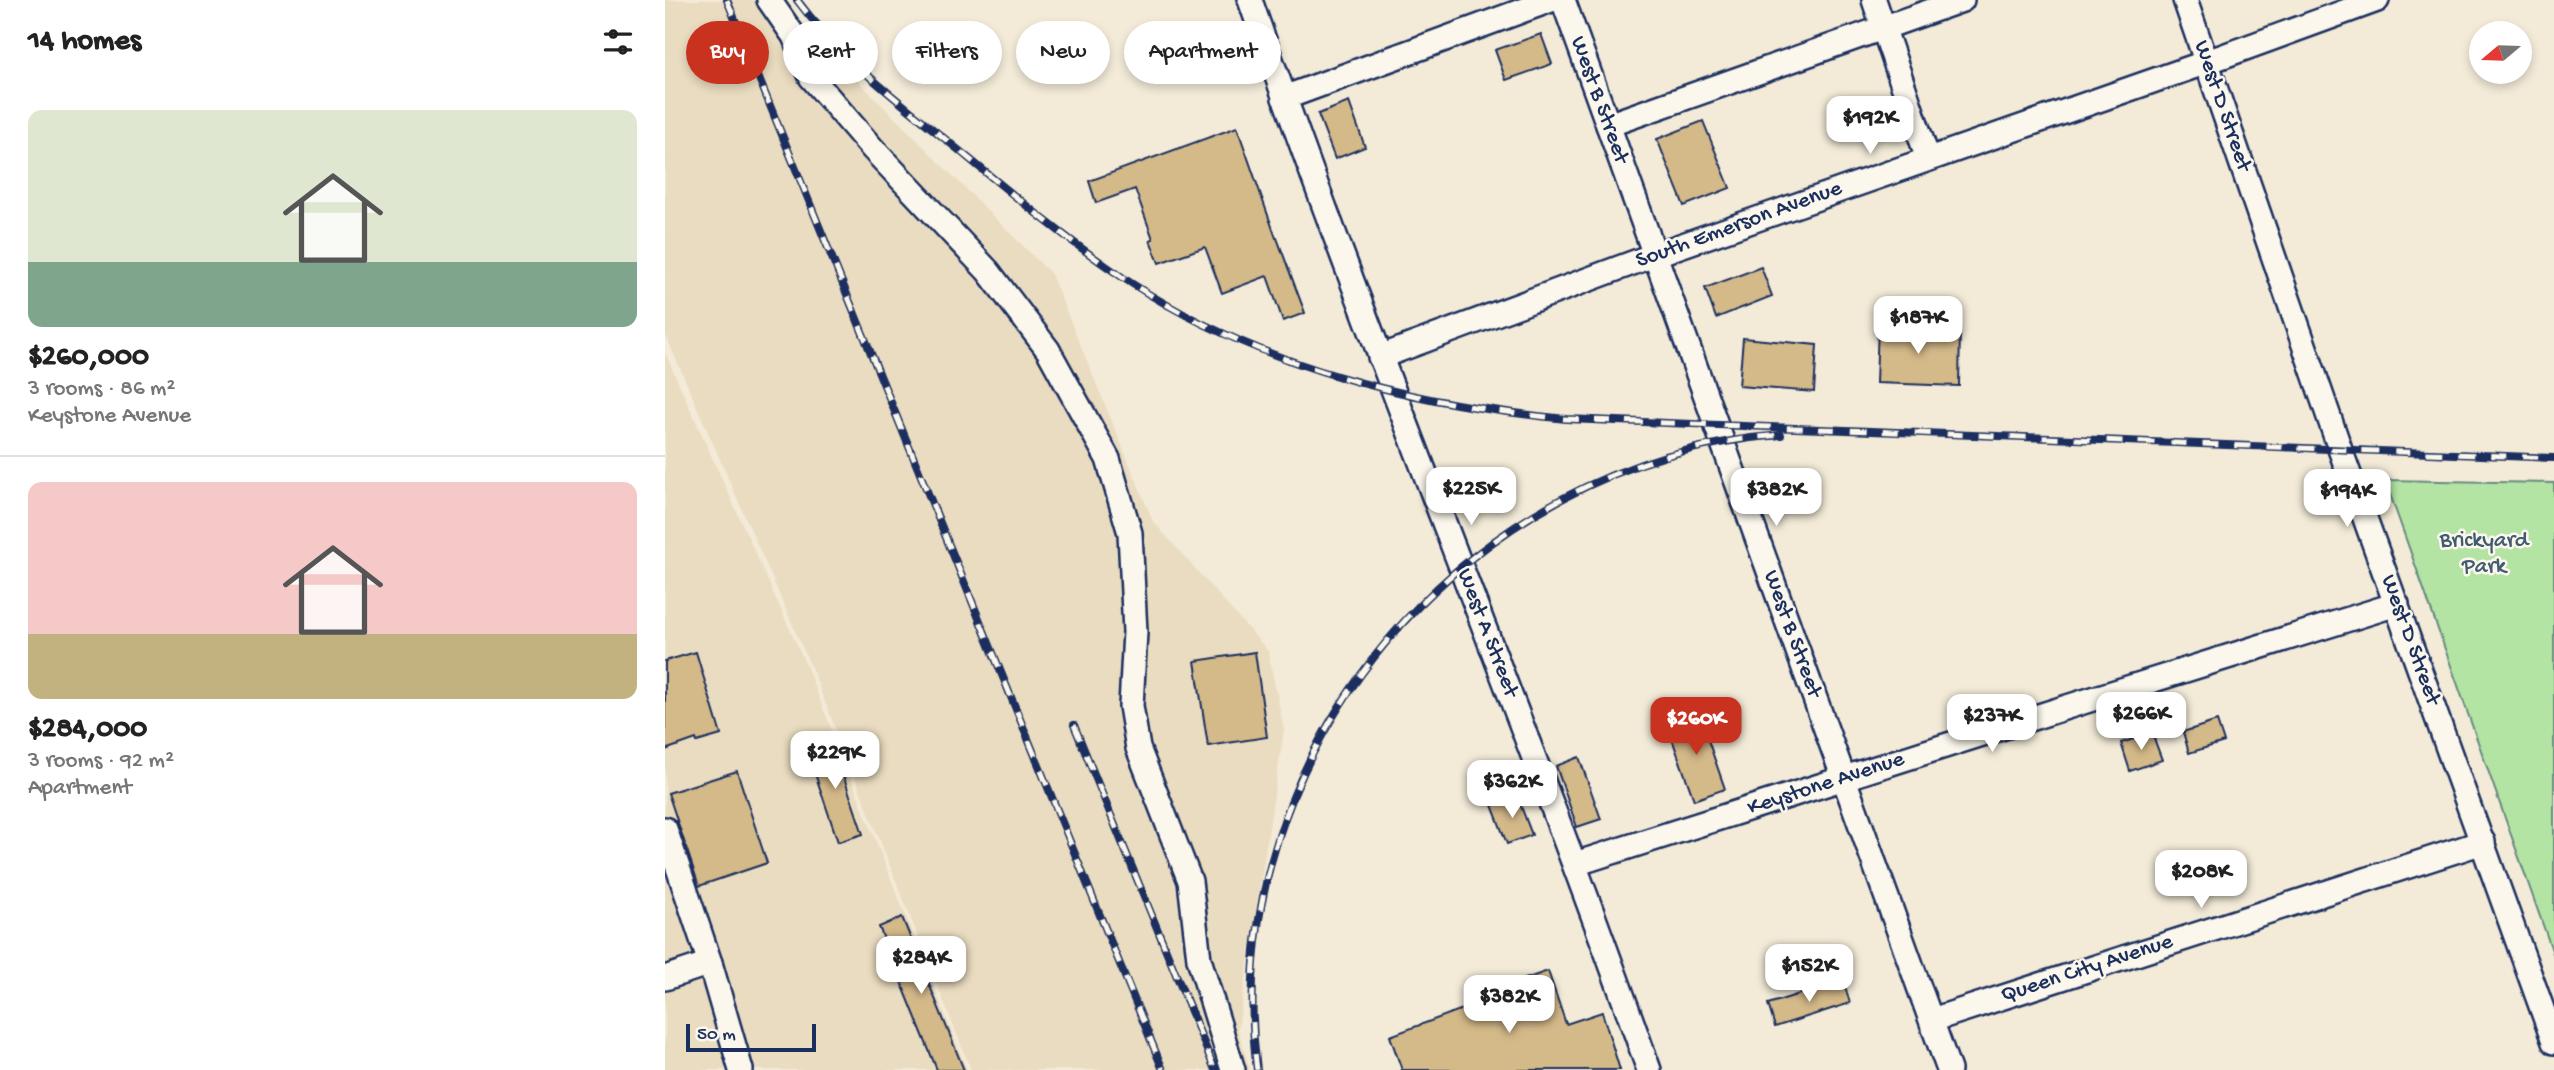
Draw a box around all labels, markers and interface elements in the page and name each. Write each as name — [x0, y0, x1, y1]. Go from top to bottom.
chip: Buy — [686, 21, 769, 84]
chip: Rent — [783, 21, 878, 84]
chip: Filters — [892, 21, 1002, 84]
chip: New — [1016, 21, 1110, 84]
chip: Apartment — [1124, 21, 1281, 84]
north arrow — [2469, 21, 2532, 84]
map controls — [2469, 21, 2532, 84]
icon: filters — [599, 23, 637, 61]
text: 14 homes — [28, 25, 141, 60]
street label: West B Street — [1564, 33, 1635, 169]
street label: West D Street — [2187, 37, 2258, 176]
pin: $192K — [1821, 96, 1919, 156]
text: $192K — [1842, 105, 1898, 132]
icon: home — [270, 155, 396, 281]
street label: South Emerson Avenue — [1632, 175, 1847, 275]
pin: $187K — [1869, 296, 1967, 356]
text: $187K — [1890, 305, 1946, 332]
text: $260,000 — [28, 341, 149, 376]
text: 3 rooms · 86 m² — [28, 376, 175, 403]
text: Keystone Avenue — [28, 403, 191, 430]
pin: $225K — [1422, 468, 1520, 527]
pin: $382K — [1727, 468, 1825, 528]
pin: $194K — [2298, 470, 2396, 529]
text: $225K — [1442, 476, 1500, 503]
text: $382K — [1747, 477, 1805, 504]
text: $194K — [2320, 478, 2374, 505]
icon: home — [270, 527, 396, 653]
park label: Brickyard Park — [2439, 528, 2530, 581]
street label: West A Street — [1450, 565, 1524, 702]
street label: West B Street — [1757, 567, 1828, 703]
street label: West D Street — [2374, 571, 2447, 710]
pin: $266K — [2092, 692, 2190, 752]
pin: $237K — [1943, 694, 2041, 754]
pin: $260K — [1647, 698, 1745, 757]
text: $266K — [2112, 701, 2170, 728]
text: $237K — [1963, 703, 2021, 730]
text: $260K — [1667, 706, 1726, 733]
text: $284,000 — [28, 713, 147, 748]
pin: $229K — [786, 732, 884, 791]
text: $229K — [806, 740, 864, 767]
street label: Keystone Avenue — [1744, 746, 1909, 822]
text: 3 rooms · 92 m² — [28, 748, 174, 775]
pin: $362K — [1463, 760, 1561, 820]
text: $362K — [1483, 769, 1541, 796]
text: Apartment — [28, 775, 132, 802]
pin: $208K — [2152, 850, 2250, 910]
text: $208K — [2171, 859, 2231, 886]
street label: Queen City Avenue — [1998, 928, 2177, 1010]
pin: $284K — [872, 936, 970, 996]
pin: $152K — [1760, 944, 1858, 1004]
text: $284K — [892, 945, 950, 972]
text: $152K — [1781, 953, 1837, 980]
pin: $382K — [1460, 976, 1558, 1035]
text: $382K — [1480, 984, 1538, 1011]
scale bar — [686, 1021, 815, 1053]
text: 50 m — [697, 1024, 736, 1047]

